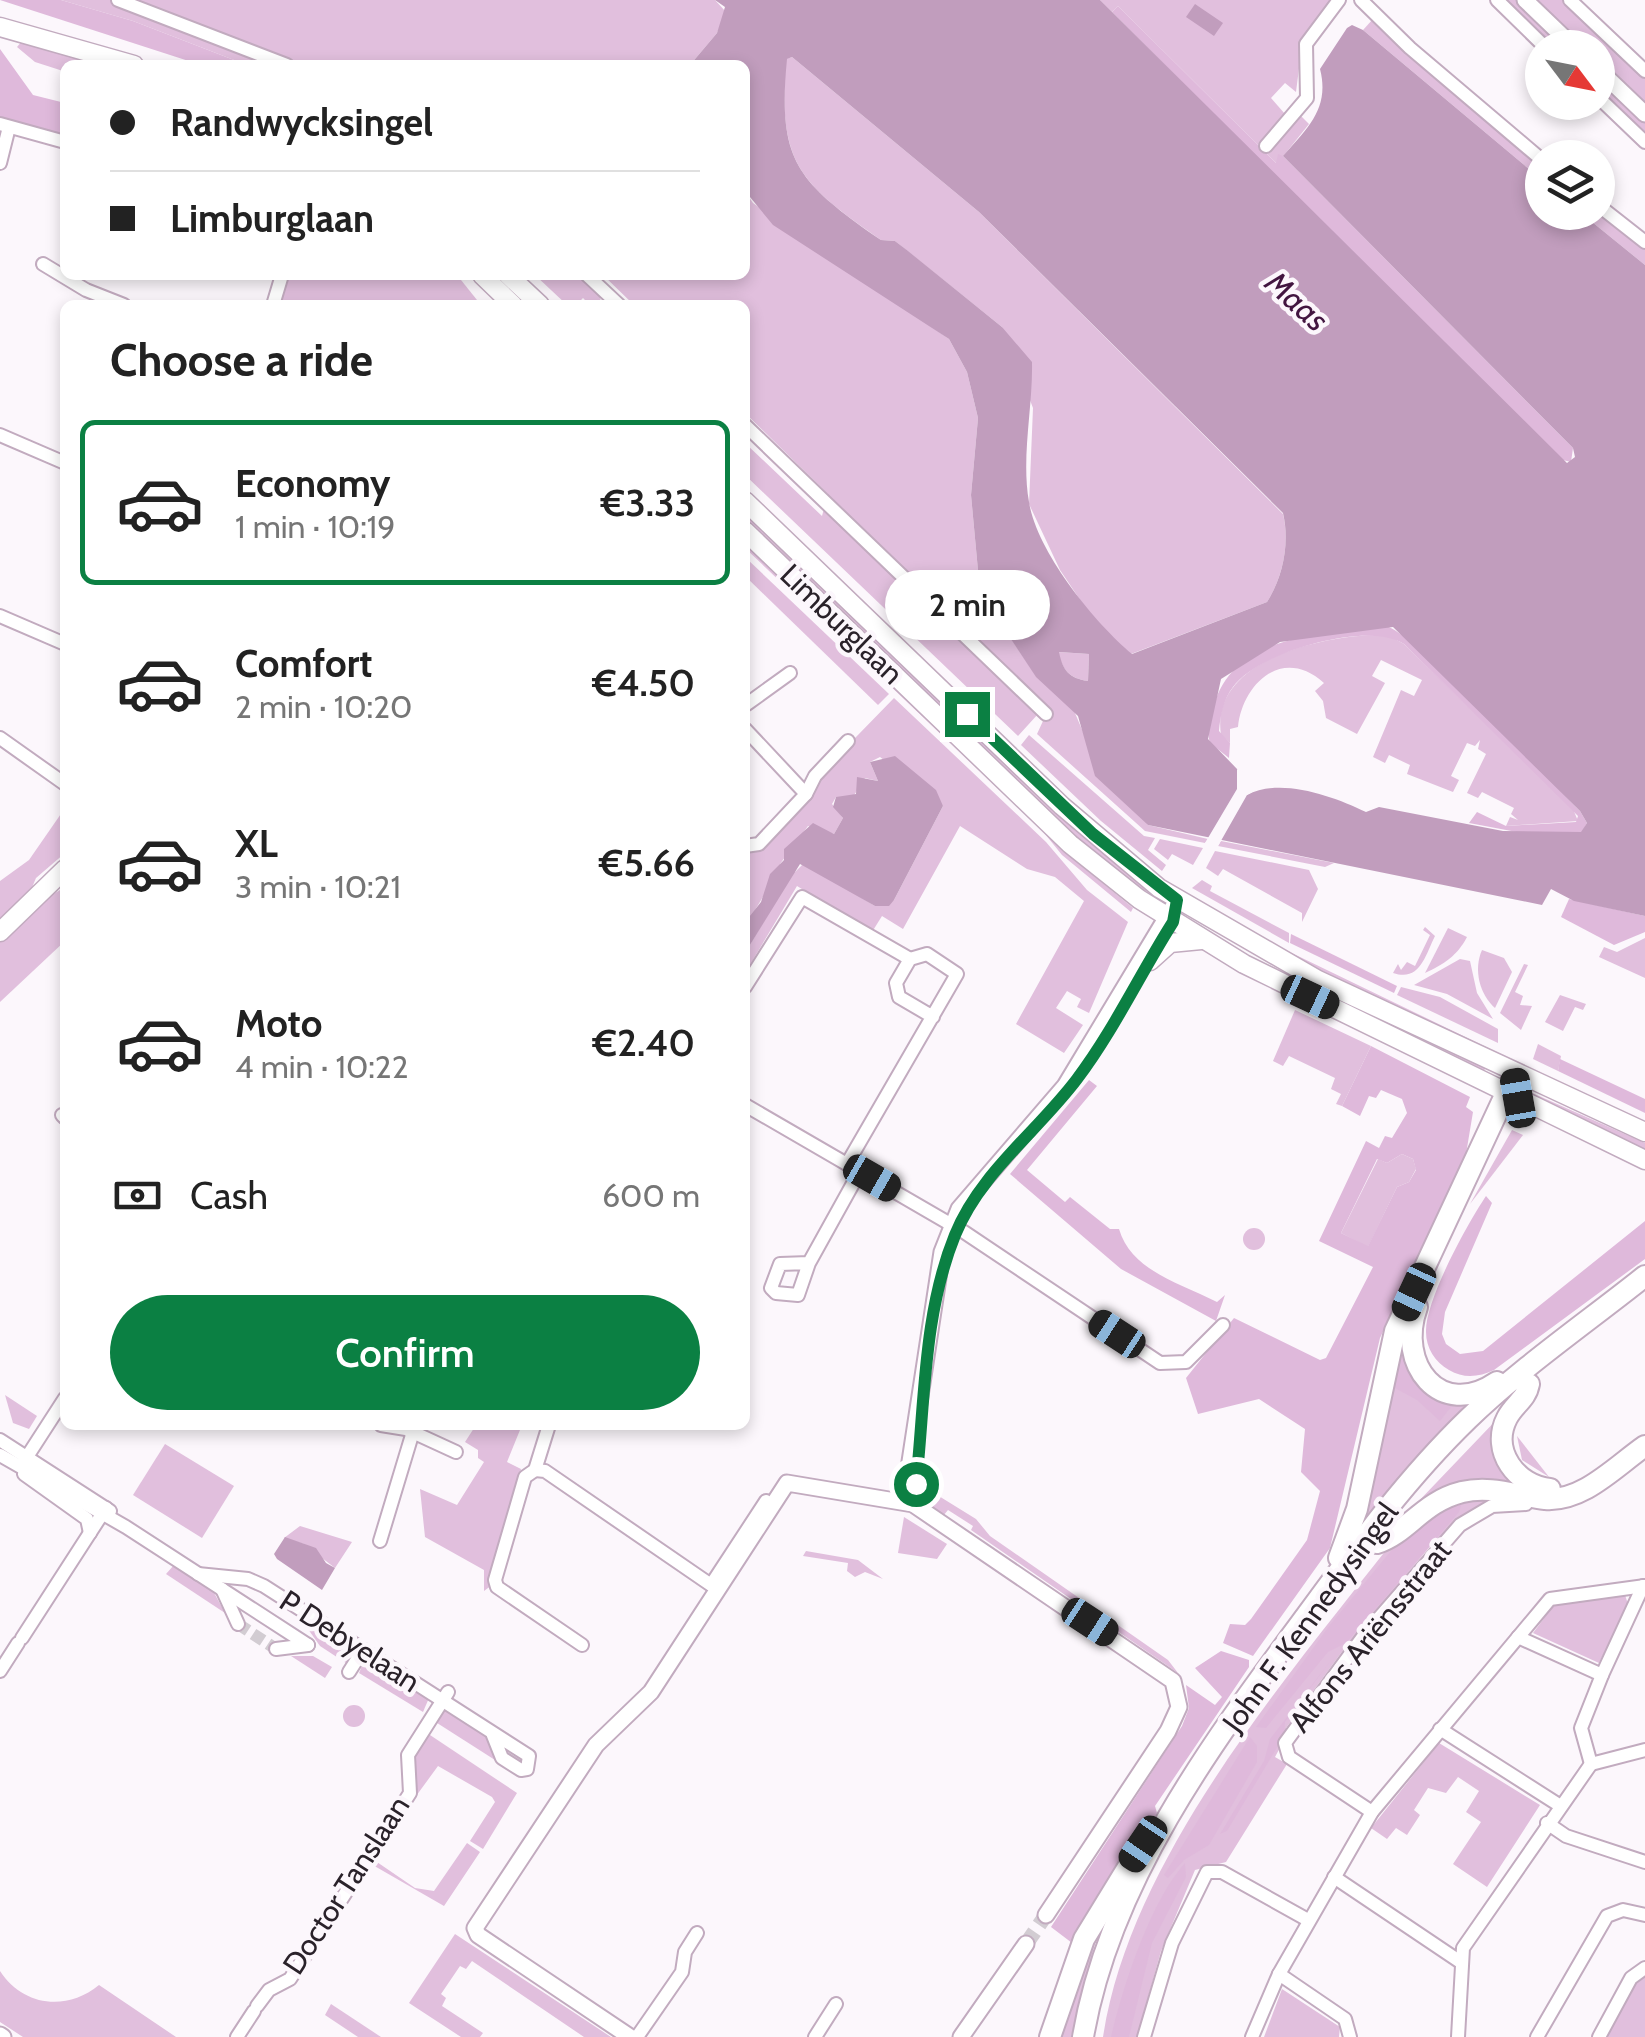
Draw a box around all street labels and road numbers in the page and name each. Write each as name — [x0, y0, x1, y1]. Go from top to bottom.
street label: Limburglaan — [773, 556, 911, 692]
street label: John F. Kennedysingel — [1214, 1495, 1406, 1740]
street label: Alfons Ariënsstraat — [1281, 1532, 1459, 1740]
street label: P Debyelaan — [273, 1582, 427, 1700]
street label: Doctor Tanslaan — [275, 1789, 417, 1981]

